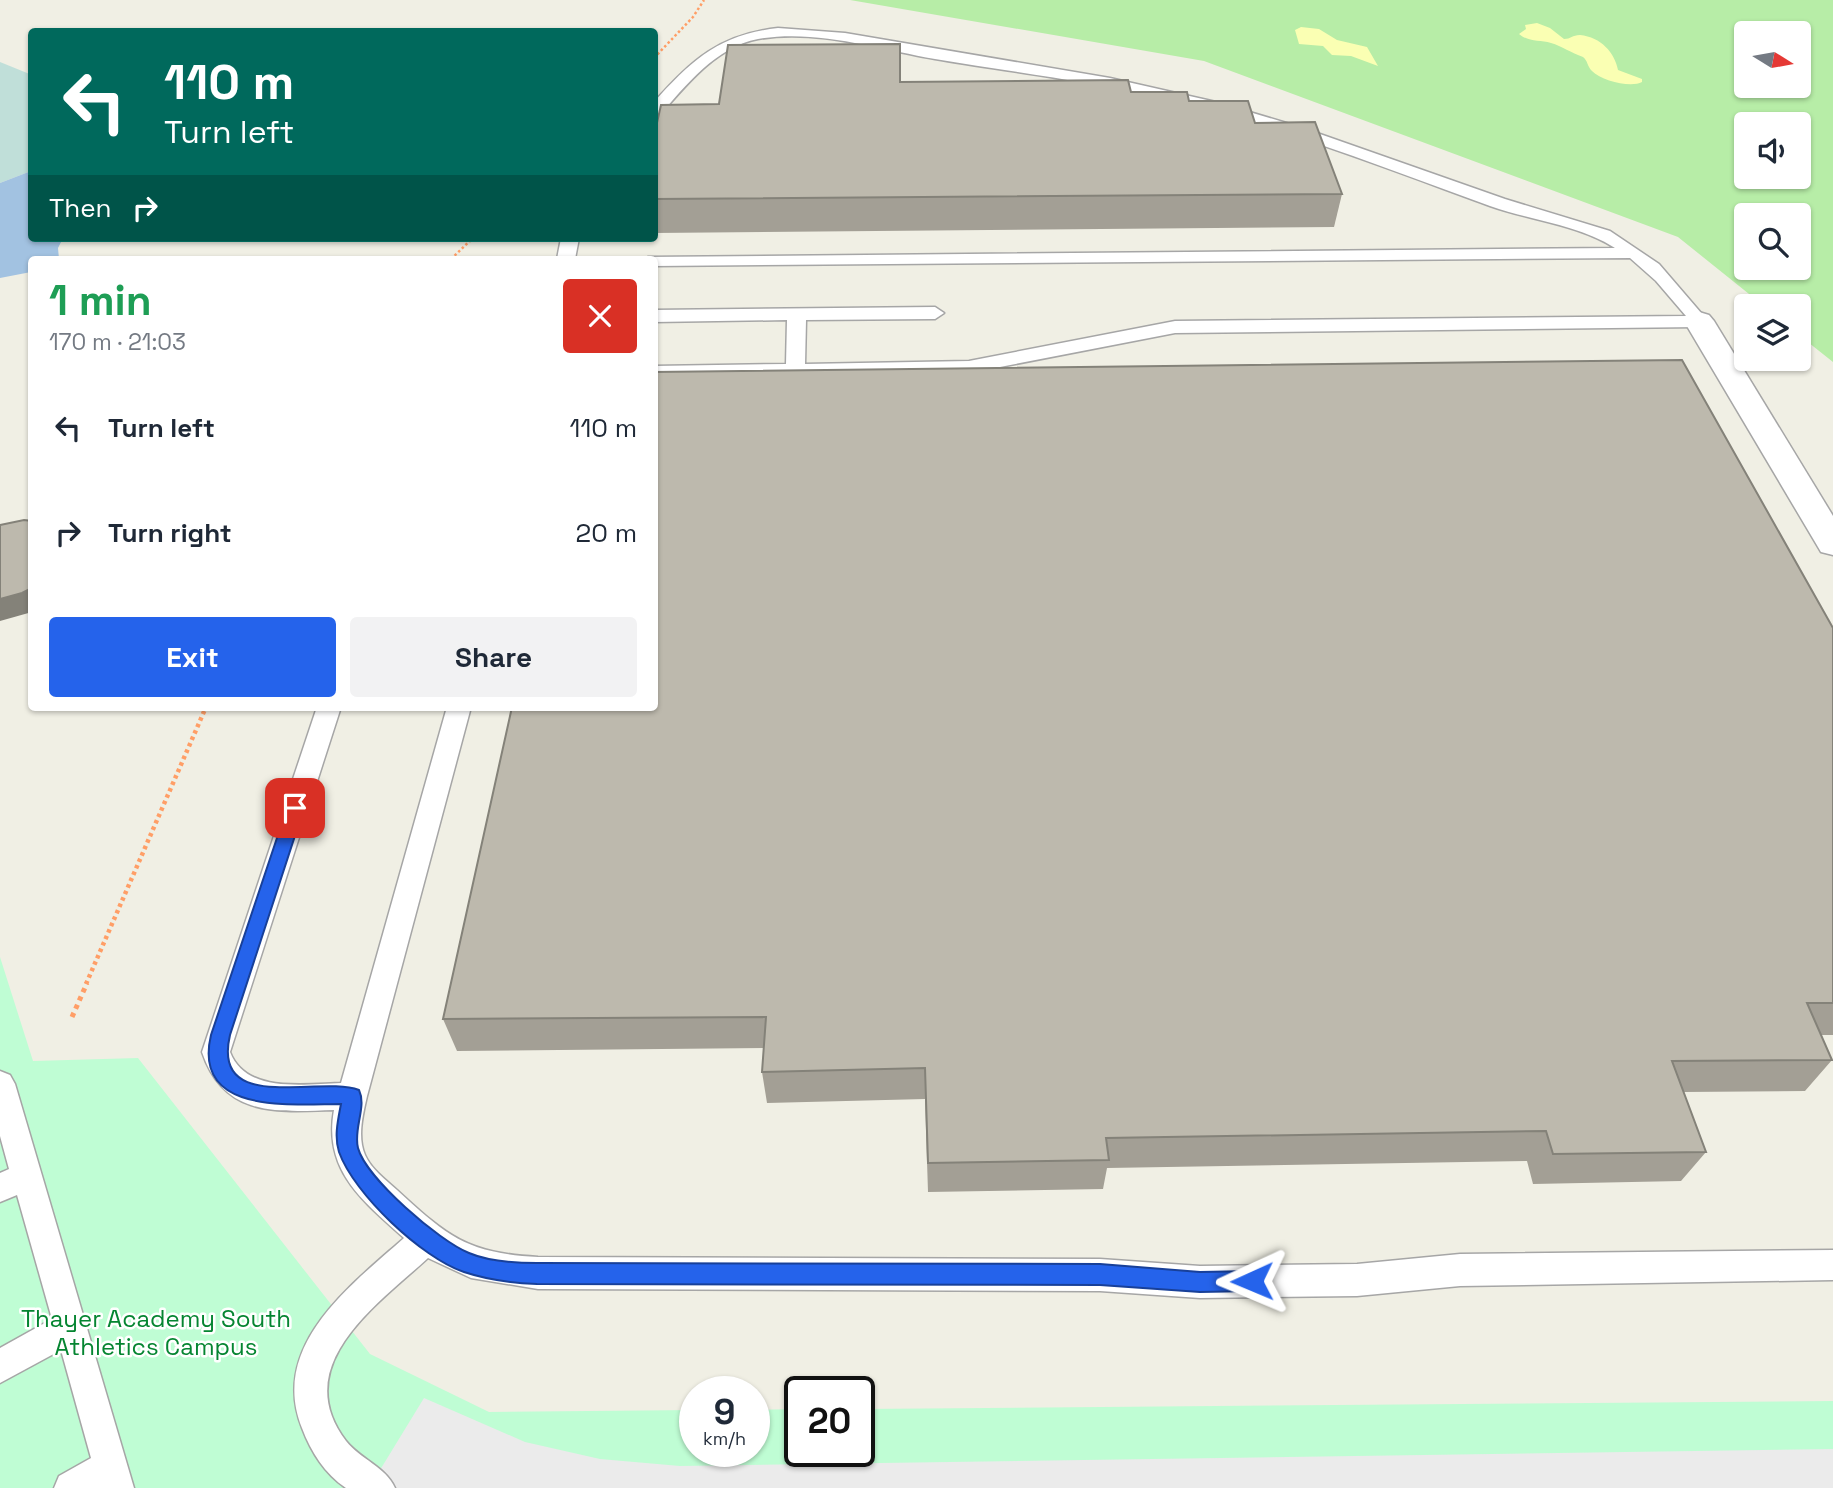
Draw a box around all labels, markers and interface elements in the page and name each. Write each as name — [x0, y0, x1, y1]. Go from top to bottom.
north arrow — [1734, 21, 1811, 98]
map controls — [1734, 21, 1811, 371]
text: 110 m — [164, 51, 294, 113]
icon: left — [49, 56, 140, 147]
text: Turn left — [164, 112, 294, 152]
button: sound — [1734, 112, 1811, 189]
icon: right — [126, 189, 164, 227]
text: Then — [49, 191, 112, 225]
button: search — [1734, 203, 1811, 280]
text: 1 min — [49, 274, 152, 327]
button: close — [563, 279, 637, 353]
button: layers — [1734, 294, 1811, 371]
text: 170 m · 21:03 — [49, 327, 186, 357]
icon: left — [49, 409, 87, 447]
text: Turn left — [108, 411, 215, 445]
text: 110 m — [570, 411, 637, 445]
icon: right — [49, 514, 87, 552]
text: Turn right — [108, 516, 232, 550]
text: 20 m — [576, 516, 637, 550]
button: Exit — [49, 617, 336, 697]
button: Share — [350, 617, 637, 697]
pin — [265, 778, 325, 838]
icon: arrive — [276, 789, 314, 827]
position arrow — [1215, 1244, 1289, 1318]
park label: Thayer Academy South Athletics Campus — [21, 1303, 291, 1362]
speed limit sign: 20 — [784, 1376, 875, 1467]
text: 9 — [714, 1390, 735, 1434]
text: km/h — [703, 1427, 746, 1450]

